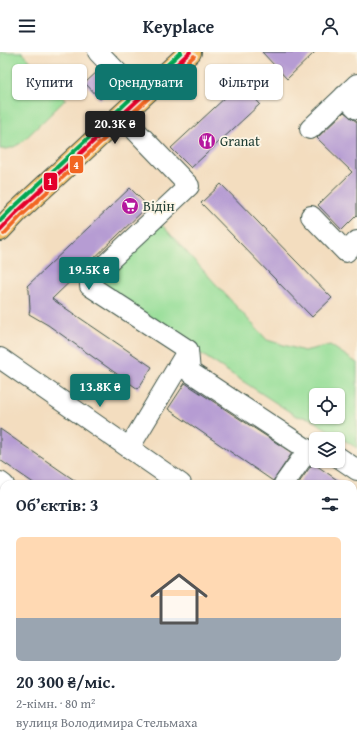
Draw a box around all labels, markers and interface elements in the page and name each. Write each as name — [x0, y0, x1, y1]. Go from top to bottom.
text: Keyplace — [143, 13, 214, 40]
icon: menu — [16, 15, 38, 37]
icon: person — [319, 15, 341, 37]
chip: Купити — [12, 64, 87, 100]
chip: Орендувати — [95, 64, 197, 100]
chip: Фільтри — [205, 64, 283, 100]
pin: 20.3K ₴ — [78, 111, 152, 145]
text: 20.3K ₴ — [94, 114, 136, 133]
restaurant icon: Granat — [197, 131, 217, 151]
place label: Granat — [220, 131, 260, 151]
line badge: 4 — [69, 155, 84, 174]
text: 4 — [73, 157, 79, 173]
line badge: 1 — [43, 172, 58, 191]
text: 1 — [47, 173, 53, 189]
supermarket icon: Відін — [120, 196, 140, 216]
place label: Відін — [143, 196, 175, 216]
pin: 19.5K ₴ — [52, 257, 126, 291]
text: 19.5K ₴ — [68, 260, 110, 279]
pin: 13.8K ₴ — [63, 374, 137, 408]
text: 13.8K ₴ — [79, 377, 121, 396]
map controls — [309, 388, 345, 468]
button: locate — [309, 388, 345, 424]
button: layers — [309, 432, 345, 468]
text: Об’єктів: 3 — [16, 492, 99, 517]
icon: filters — [319, 493, 341, 515]
icon: home — [143, 563, 215, 635]
text: 20 300 ₴/міс. — [16, 669, 115, 694]
text: 2-кімн. · 80 m² — [16, 694, 95, 713]
text: вулиця Володимира Стельмаха — [16, 713, 197, 732]

